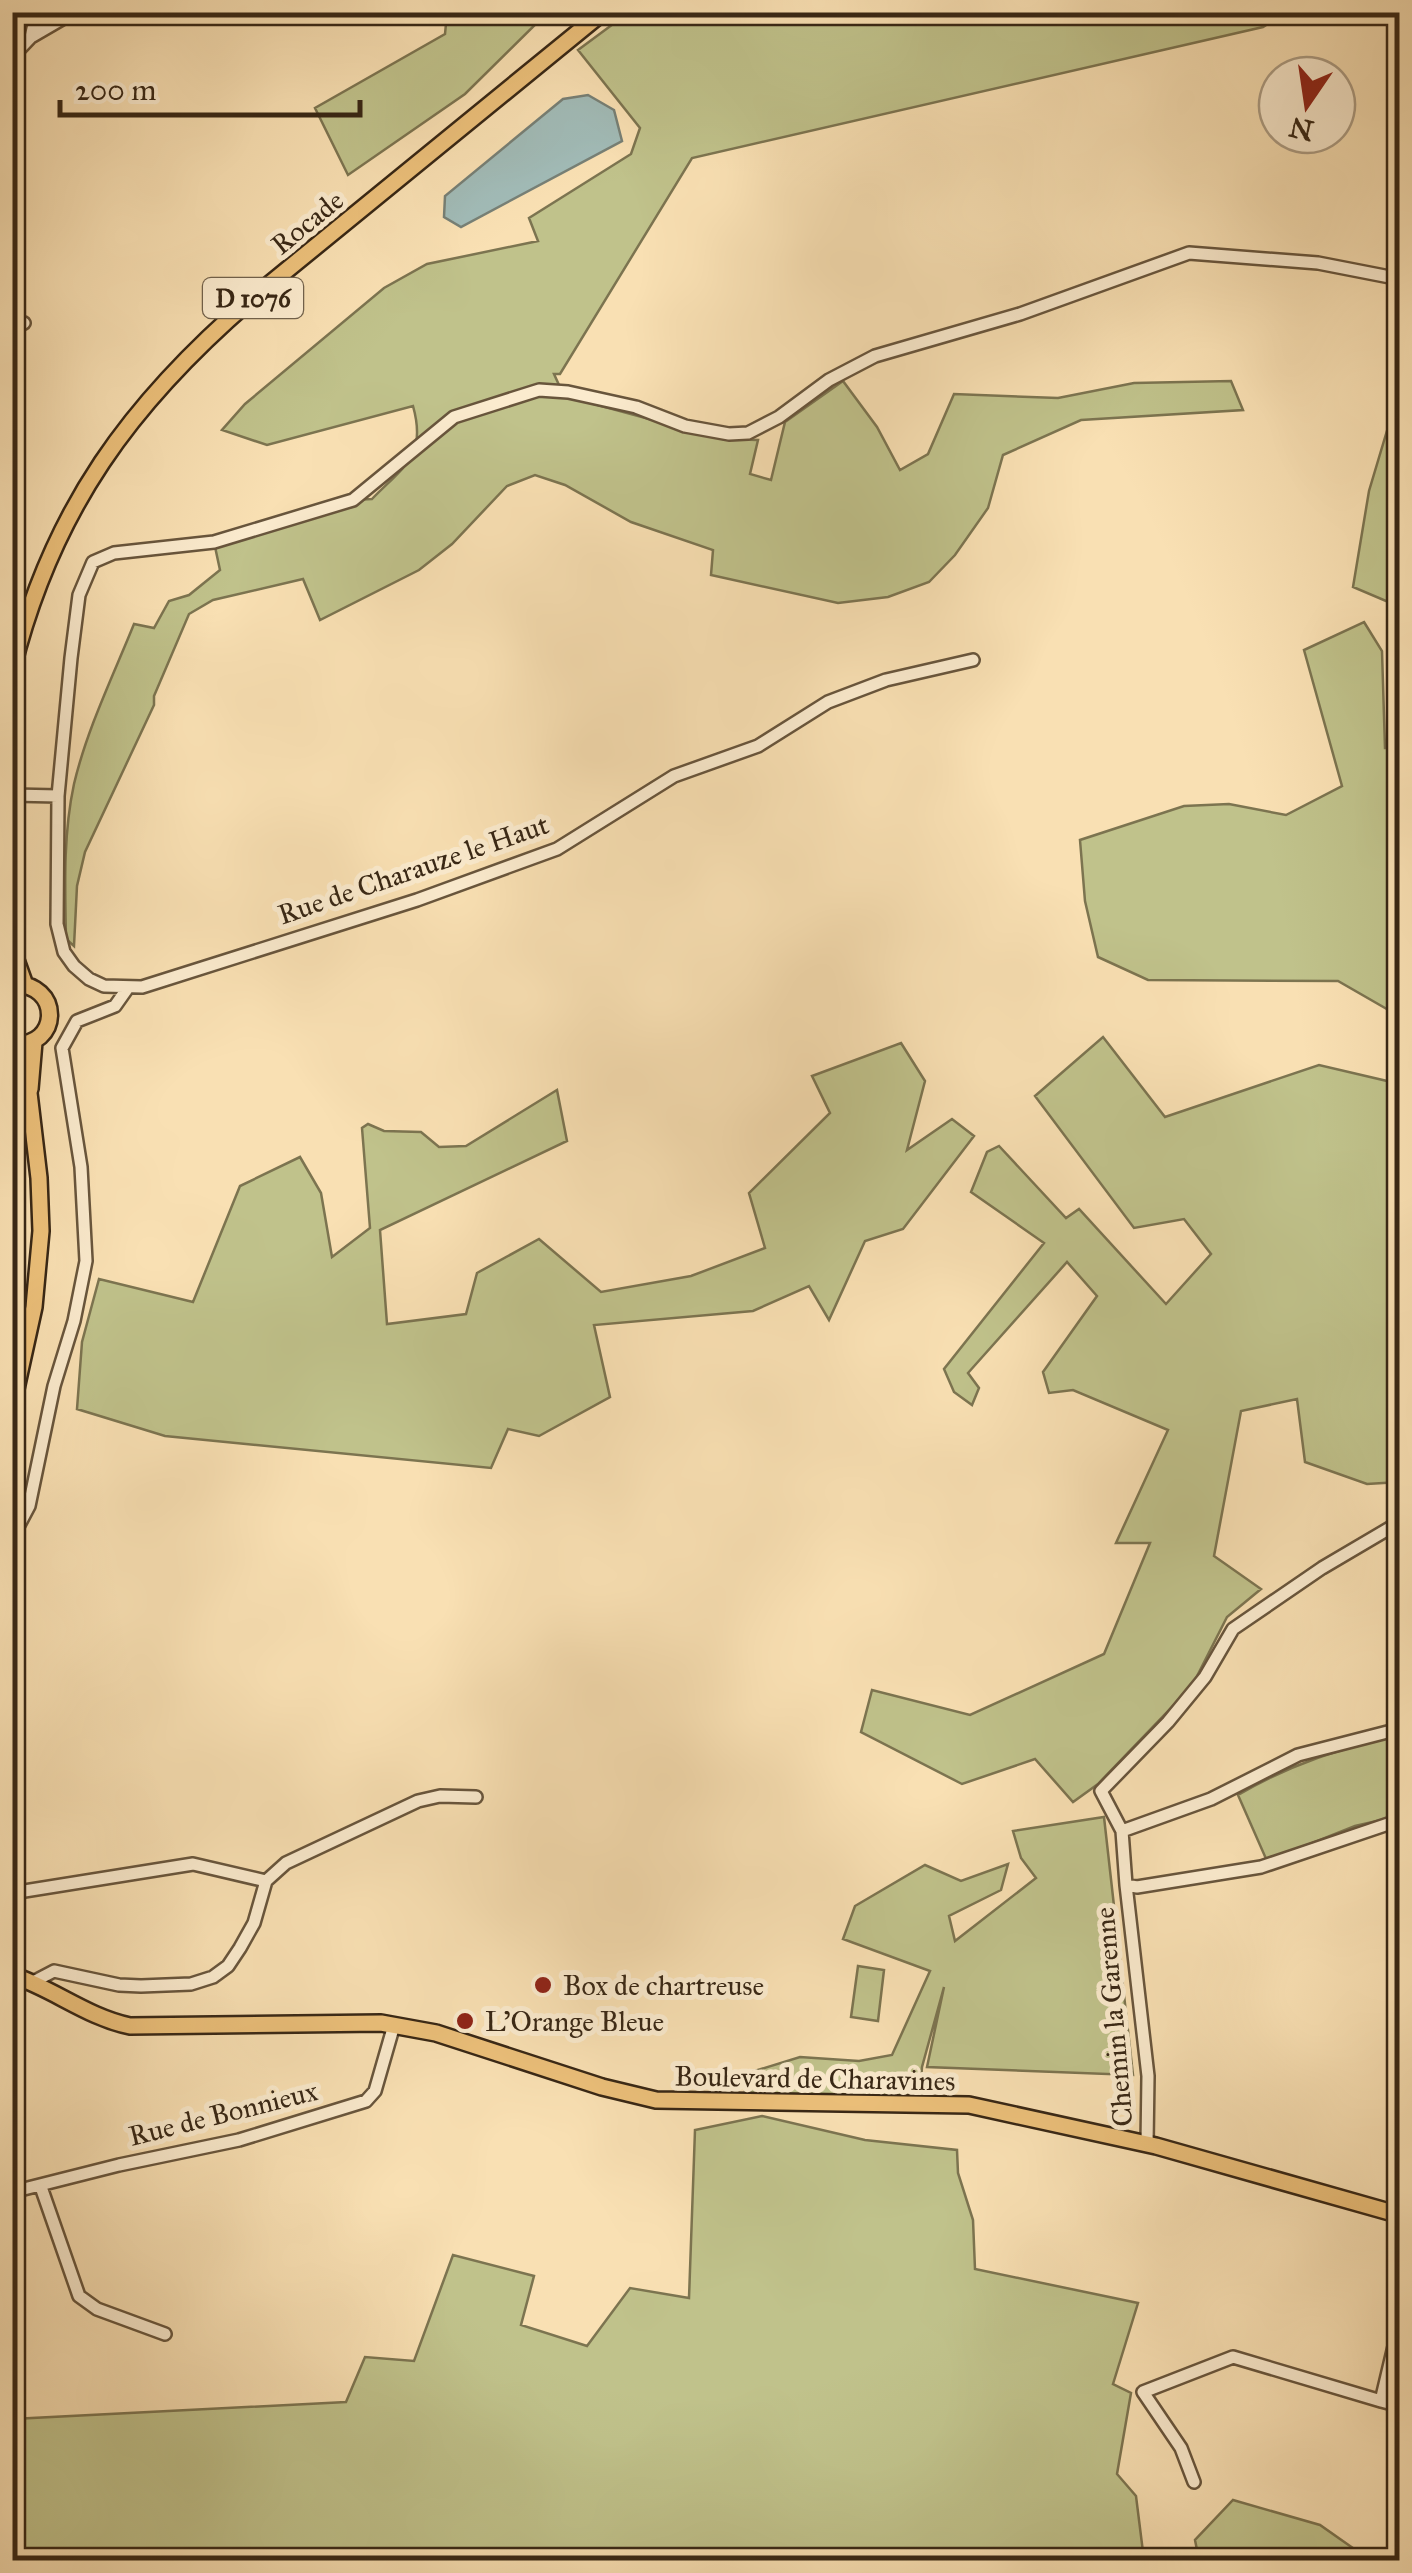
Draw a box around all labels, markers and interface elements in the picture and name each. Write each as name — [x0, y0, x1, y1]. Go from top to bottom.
scale bar — [60, 55, 360, 117]
north arrow — [1257, 55, 1357, 155]
text: 200 m — [75, 72, 156, 108]
text: N — [1286, 109, 1317, 149]
street label: Rocade — [264, 183, 351, 262]
road number: D 1076 — [203, 278, 303, 318]
street label: Rue de Charauze le Haut — [273, 807, 553, 932]
street label: Chemin la Garenne — [1086, 1906, 1141, 2128]
place label: Box de chartreuse — [563, 1968, 764, 2003]
marker: Box de chartreuse — [532, 1974, 554, 1996]
place label: L'Orange Bleue — [485, 2004, 664, 2039]
marker: L'Orange Bleue — [454, 2010, 476, 2032]
street label: Boulevard de Charavines — [674, 2059, 956, 2098]
street label: Rue de Bonnieux — [125, 2073, 322, 2154]

